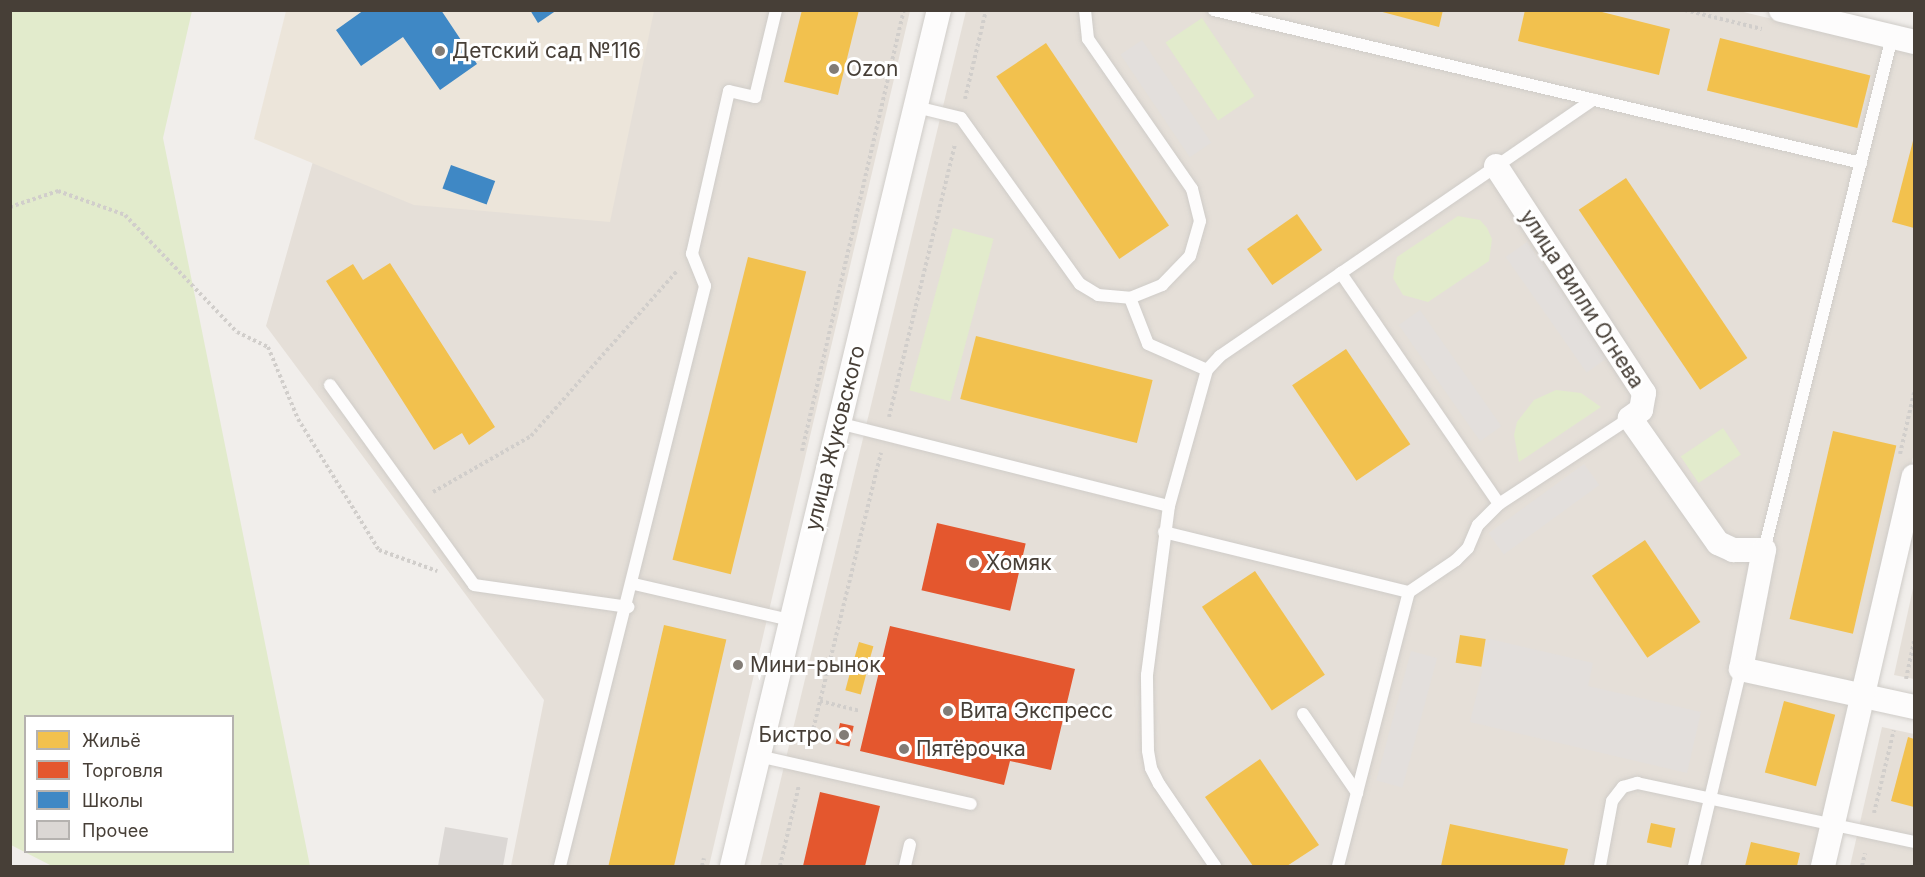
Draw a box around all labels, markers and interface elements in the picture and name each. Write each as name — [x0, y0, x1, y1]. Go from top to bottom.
place label: Детский сад №116 — [452, 38, 641, 64]
marker: Детский сад №116 — [433, 44, 447, 58]
place label: Ozon — [846, 56, 898, 82]
marker: Ozon — [827, 62, 841, 76]
street label: улица Вилли Огнева — [1515, 205, 1649, 393]
street label: улица Жуковского — [800, 343, 870, 533]
place label: Хомяк — [986, 550, 1052, 576]
marker: Хомяк — [967, 556, 981, 570]
place label: Мини-рынок — [750, 652, 881, 678]
marker: Мини-рынок — [731, 658, 745, 672]
place label: Вита Экспресс — [960, 698, 1113, 724]
marker: Вита Экспресс — [941, 704, 955, 718]
legend — [24, 715, 234, 853]
place label: Бистро — [758, 722, 832, 748]
marker: Бистро — [837, 728, 851, 742]
text: Жильё — [82, 730, 141, 751]
place label: Пятёрочка — [916, 736, 1026, 762]
marker: Пятёрочка — [897, 742, 911, 756]
text: Торговля — [82, 760, 163, 781]
text: Школы — [82, 790, 143, 811]
text: Прочее — [82, 820, 149, 841]

